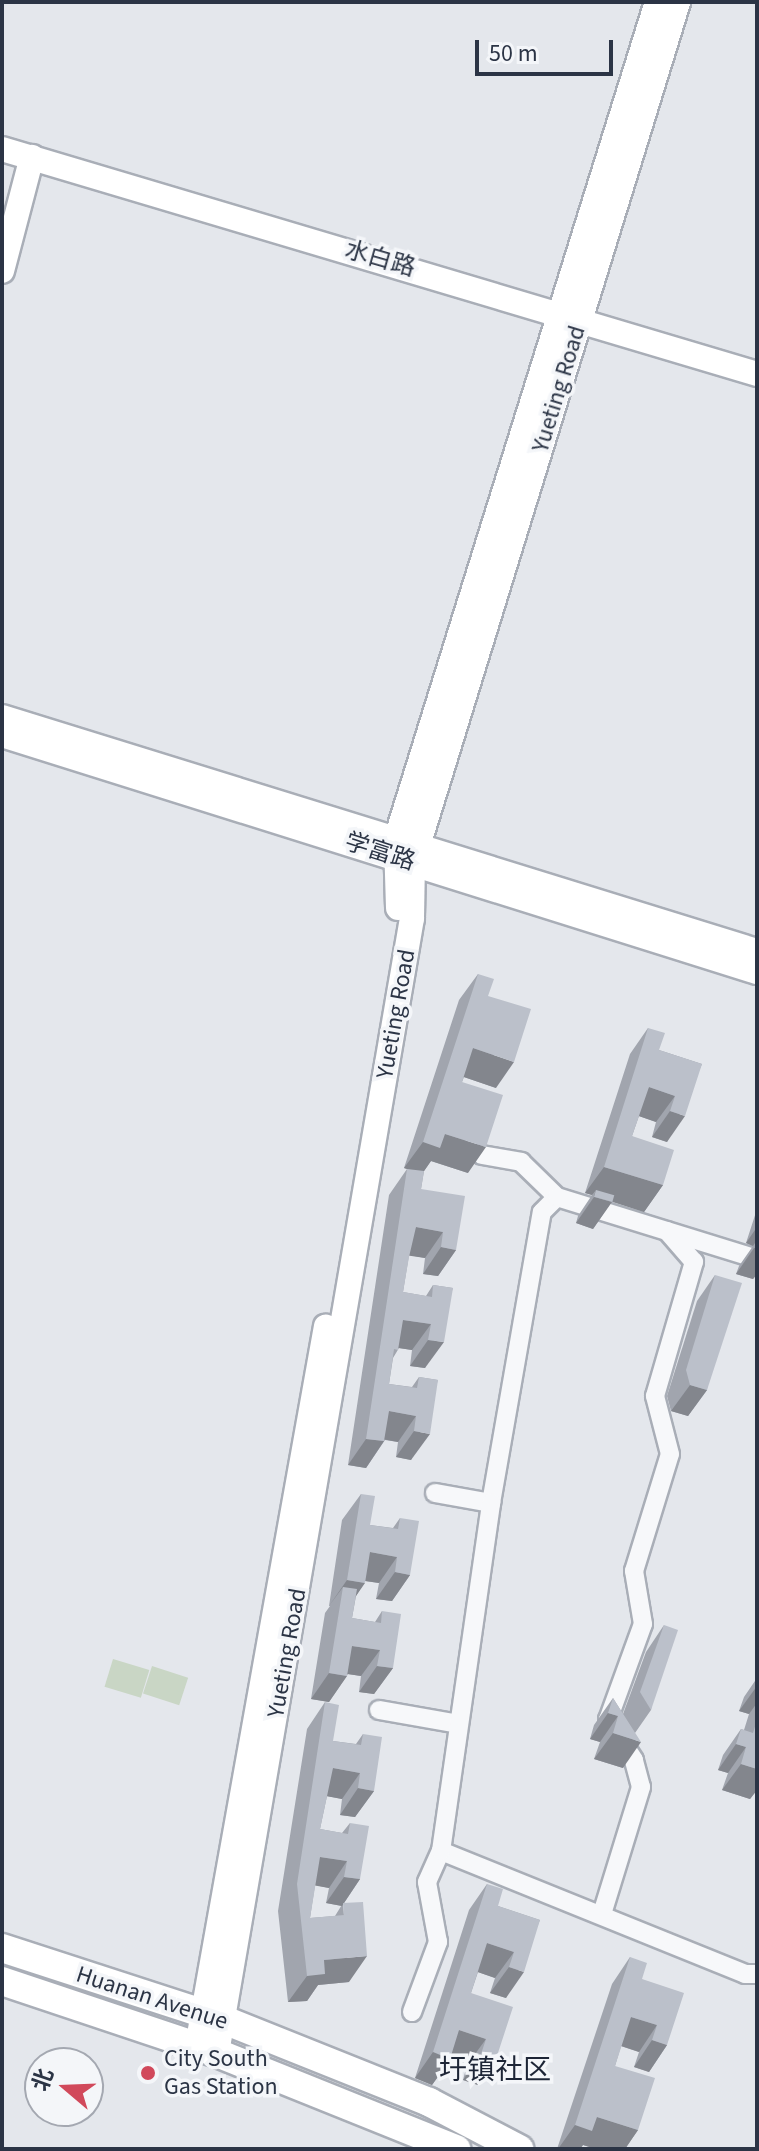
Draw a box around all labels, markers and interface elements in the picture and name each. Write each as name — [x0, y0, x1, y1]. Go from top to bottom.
scale bar — [479, 24, 617, 74]
text: 50 m — [489, 36, 538, 71]
street label: 水白路 — [341, 235, 419, 283]
street label: Yueting Road — [526, 322, 592, 456]
street label: 学富路 — [341, 827, 419, 877]
street label: Yueting Road — [370, 947, 422, 1081]
street label: Yueting Road — [261, 1586, 313, 1720]
street label: Huanan Avenue — [72, 1960, 232, 2036]
place label: City South Gas Station — [164, 2045, 278, 2101]
north arrow — [24, 2047, 104, 2127]
district label: 圩镇社区 — [439, 2053, 551, 2087]
text: 北 — [24, 2064, 62, 2095]
marker: City South Gas Station — [139, 2064, 157, 2082]

